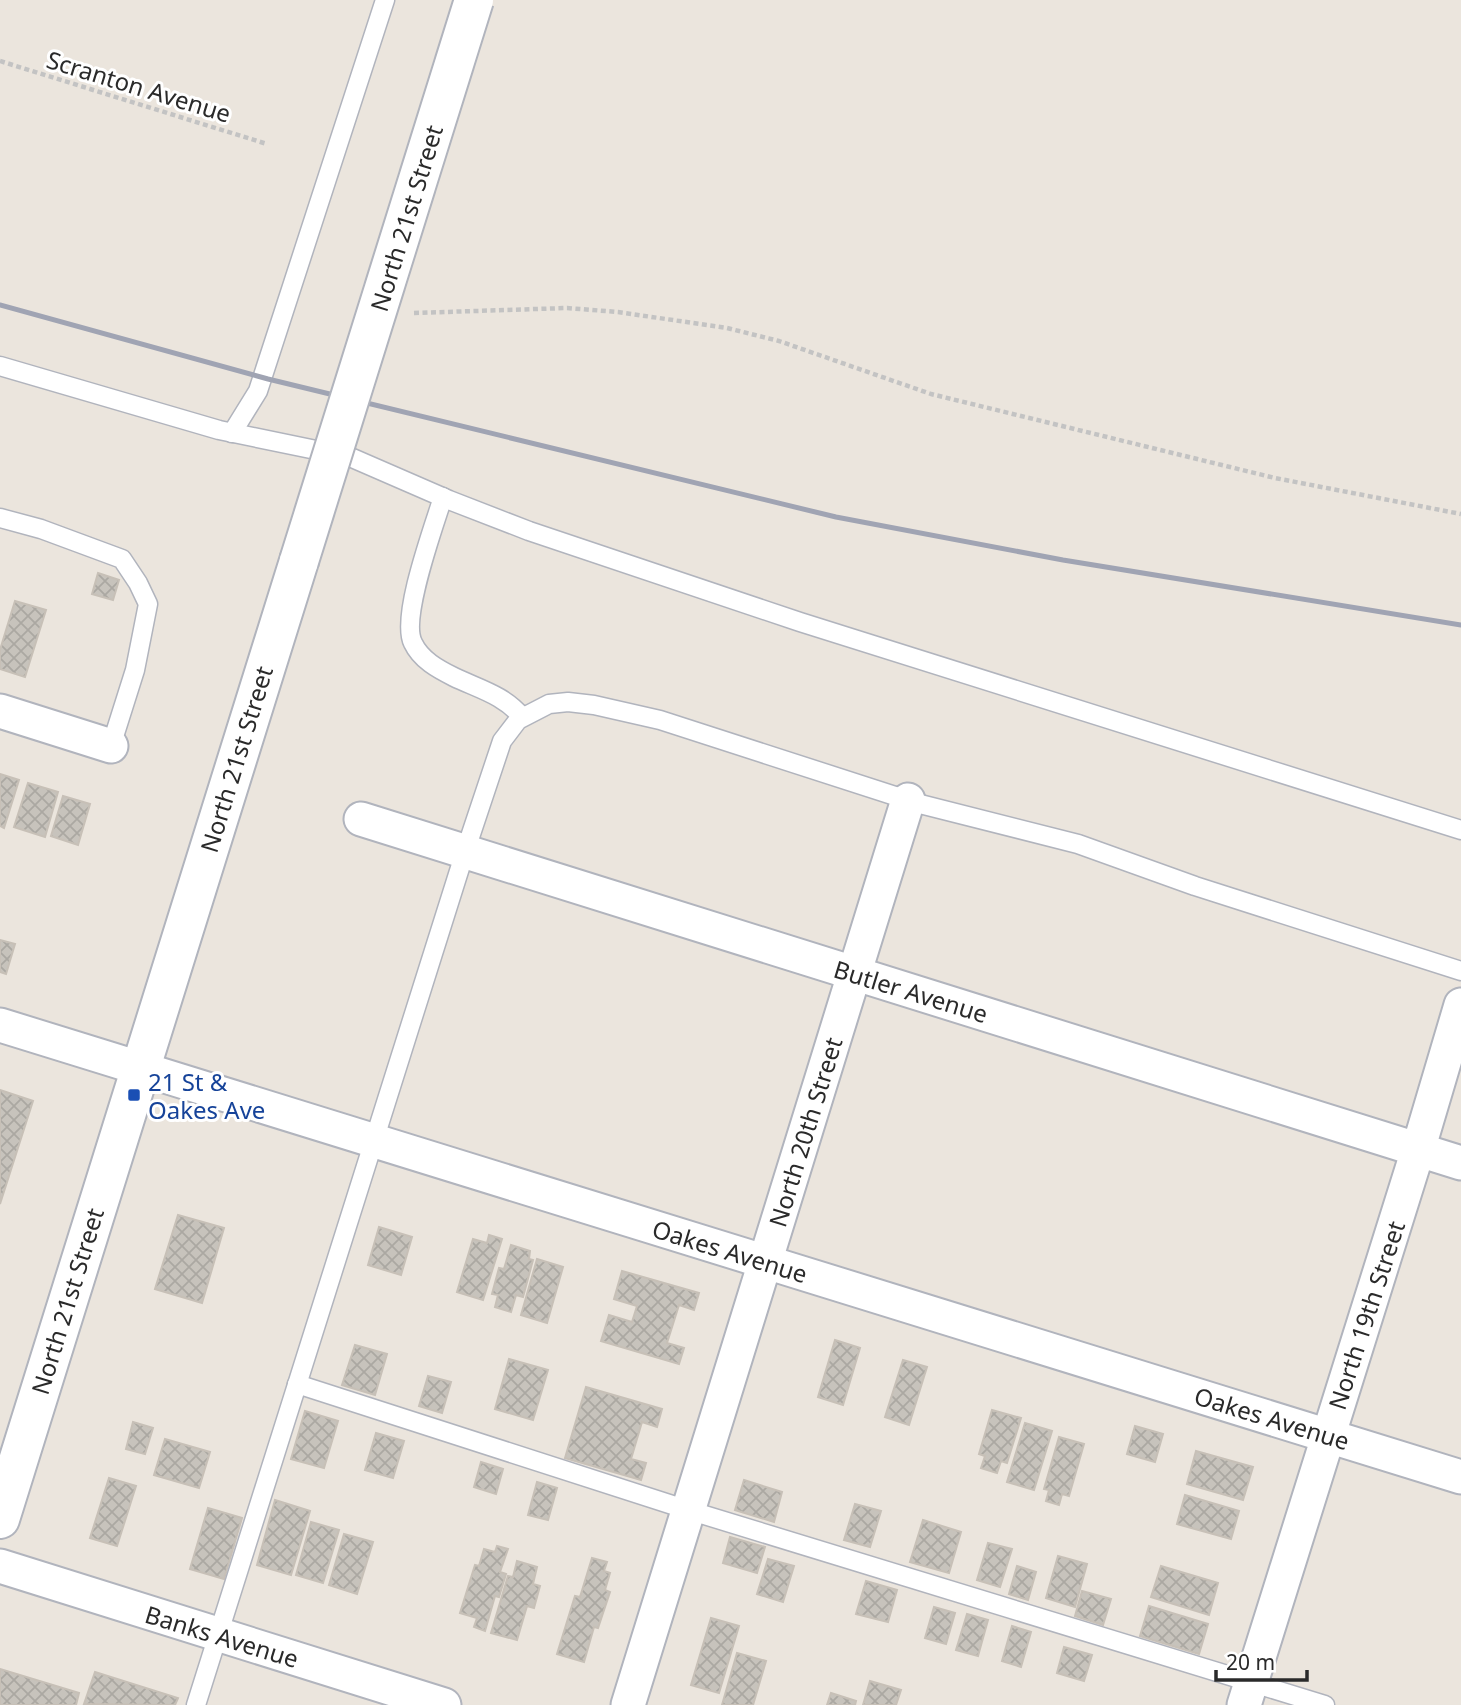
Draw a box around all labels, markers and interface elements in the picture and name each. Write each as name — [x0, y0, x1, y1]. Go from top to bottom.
street label: Scranton Avenue — [43, 42, 235, 130]
street label: North 21st Street — [362, 120, 450, 315]
street label: North 21st Street — [192, 661, 280, 856]
street label: Butler Avenue — [830, 952, 992, 1030]
street label: North 20th Street — [760, 1033, 850, 1231]
place label: 21 St & Oakes Ave — [148, 1065, 265, 1126]
marker: 21 St & Oakes Ave — [126, 1087, 142, 1103]
street label: North 21st Street — [23, 1203, 111, 1398]
street label: Oakes Avenue — [648, 1212, 812, 1290]
street label: North 19th Street — [1320, 1216, 1412, 1414]
street label: Oakes Avenue — [1190, 1379, 1354, 1457]
street label: Banks Avenue — [141, 1597, 303, 1675]
scale bar — [1216, 1638, 1307, 1682]
text: 20 m — [1226, 1648, 1275, 1676]

